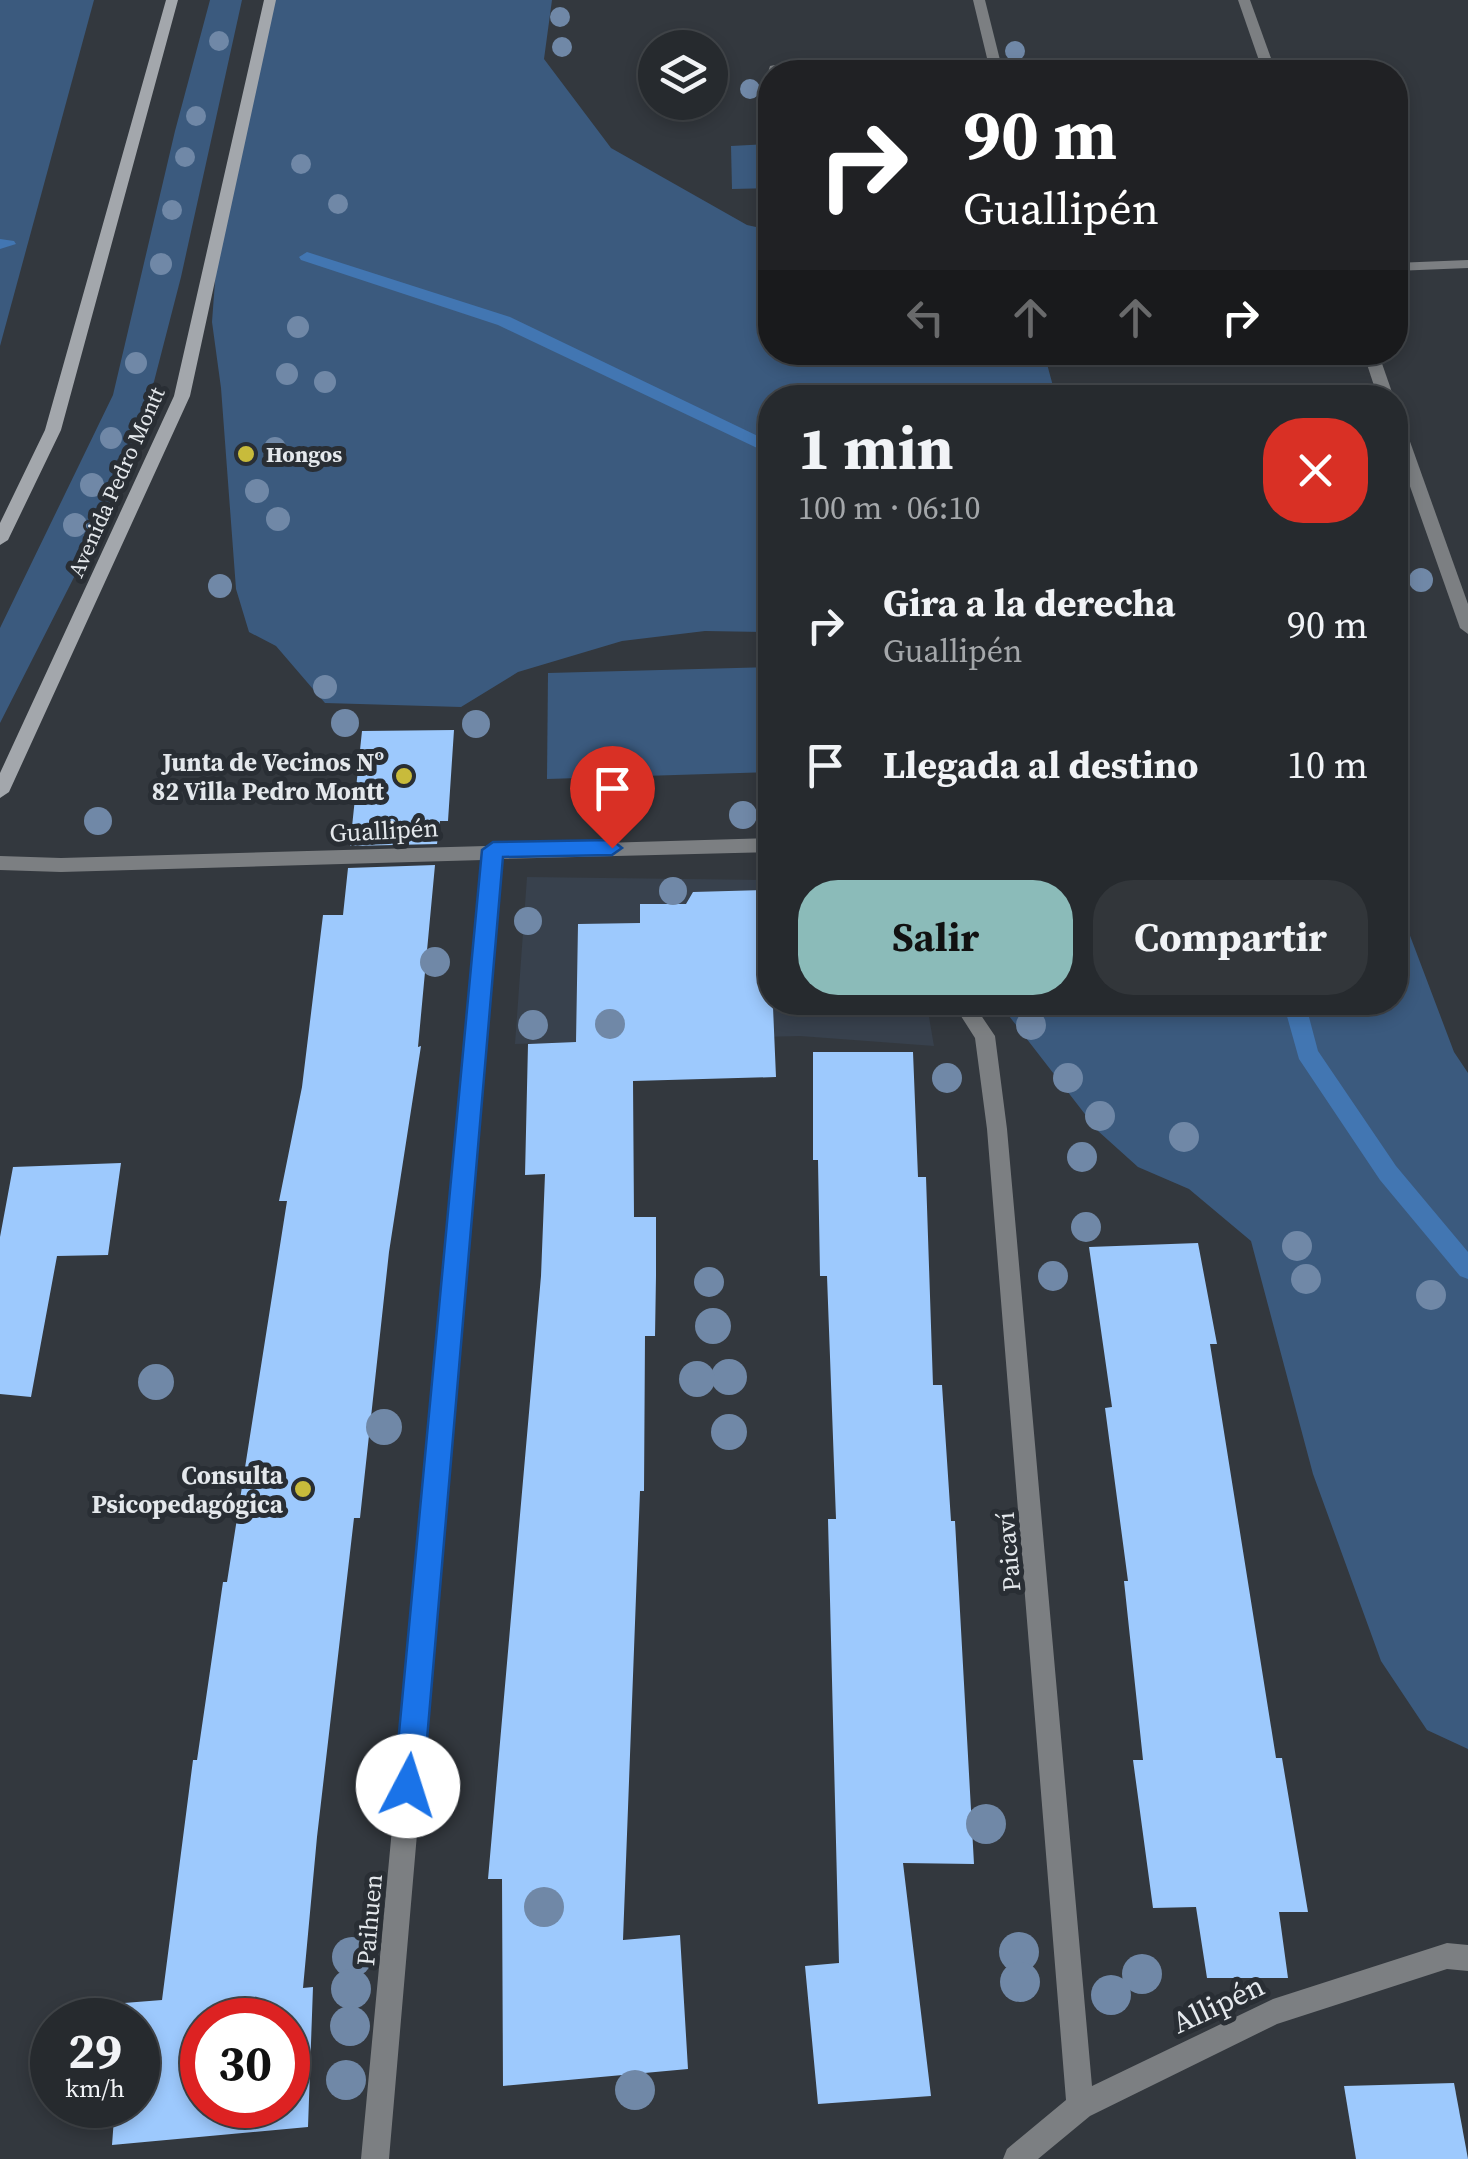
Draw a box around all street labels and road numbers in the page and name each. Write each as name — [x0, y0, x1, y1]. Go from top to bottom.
street label: Avenida Pedro Montt — [61, 381, 172, 582]
street label: Guallipén — [329, 810, 439, 850]
street label: Paicaví — [988, 1511, 1028, 1593]
street label: Paihuen — [348, 1873, 390, 1967]
street label: Allipén — [1165, 1965, 1271, 2043]

